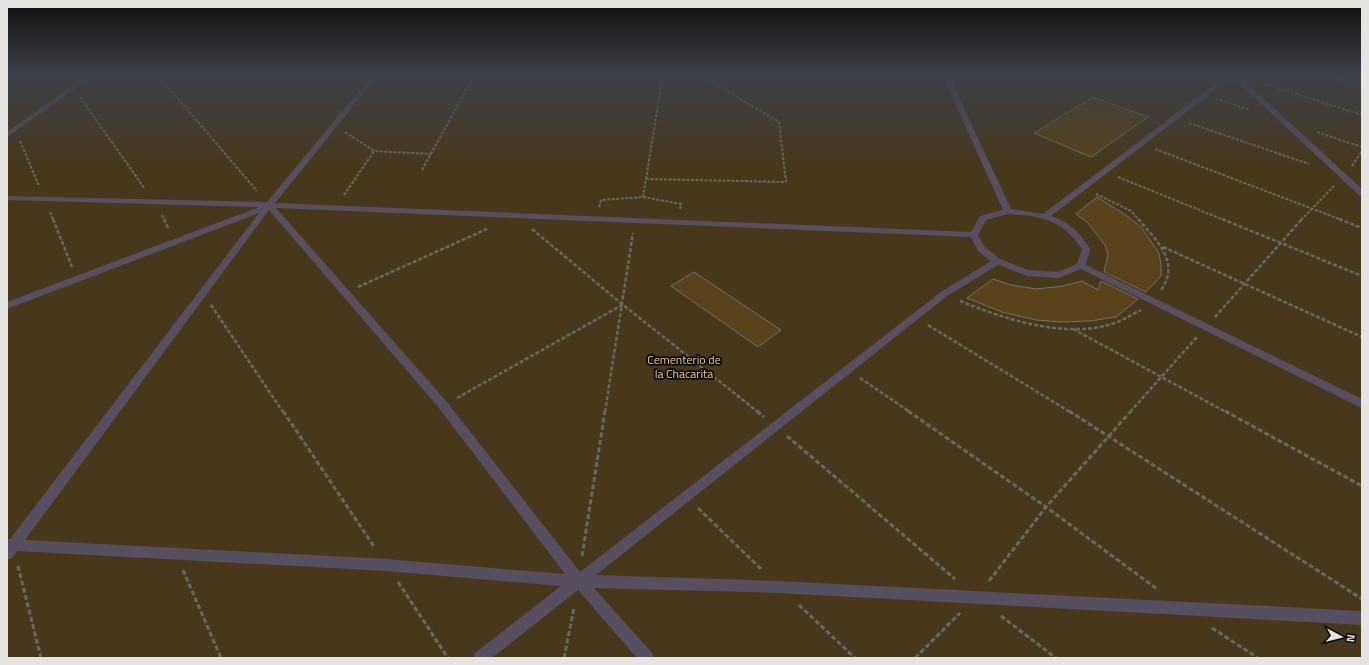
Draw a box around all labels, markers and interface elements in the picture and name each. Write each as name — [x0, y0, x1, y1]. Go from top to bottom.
park label: Cementerio de la Chacarita — [647, 350, 721, 383]
north arrow — [1321, 617, 1361, 657]
text: N — [1343, 633, 1359, 643]

